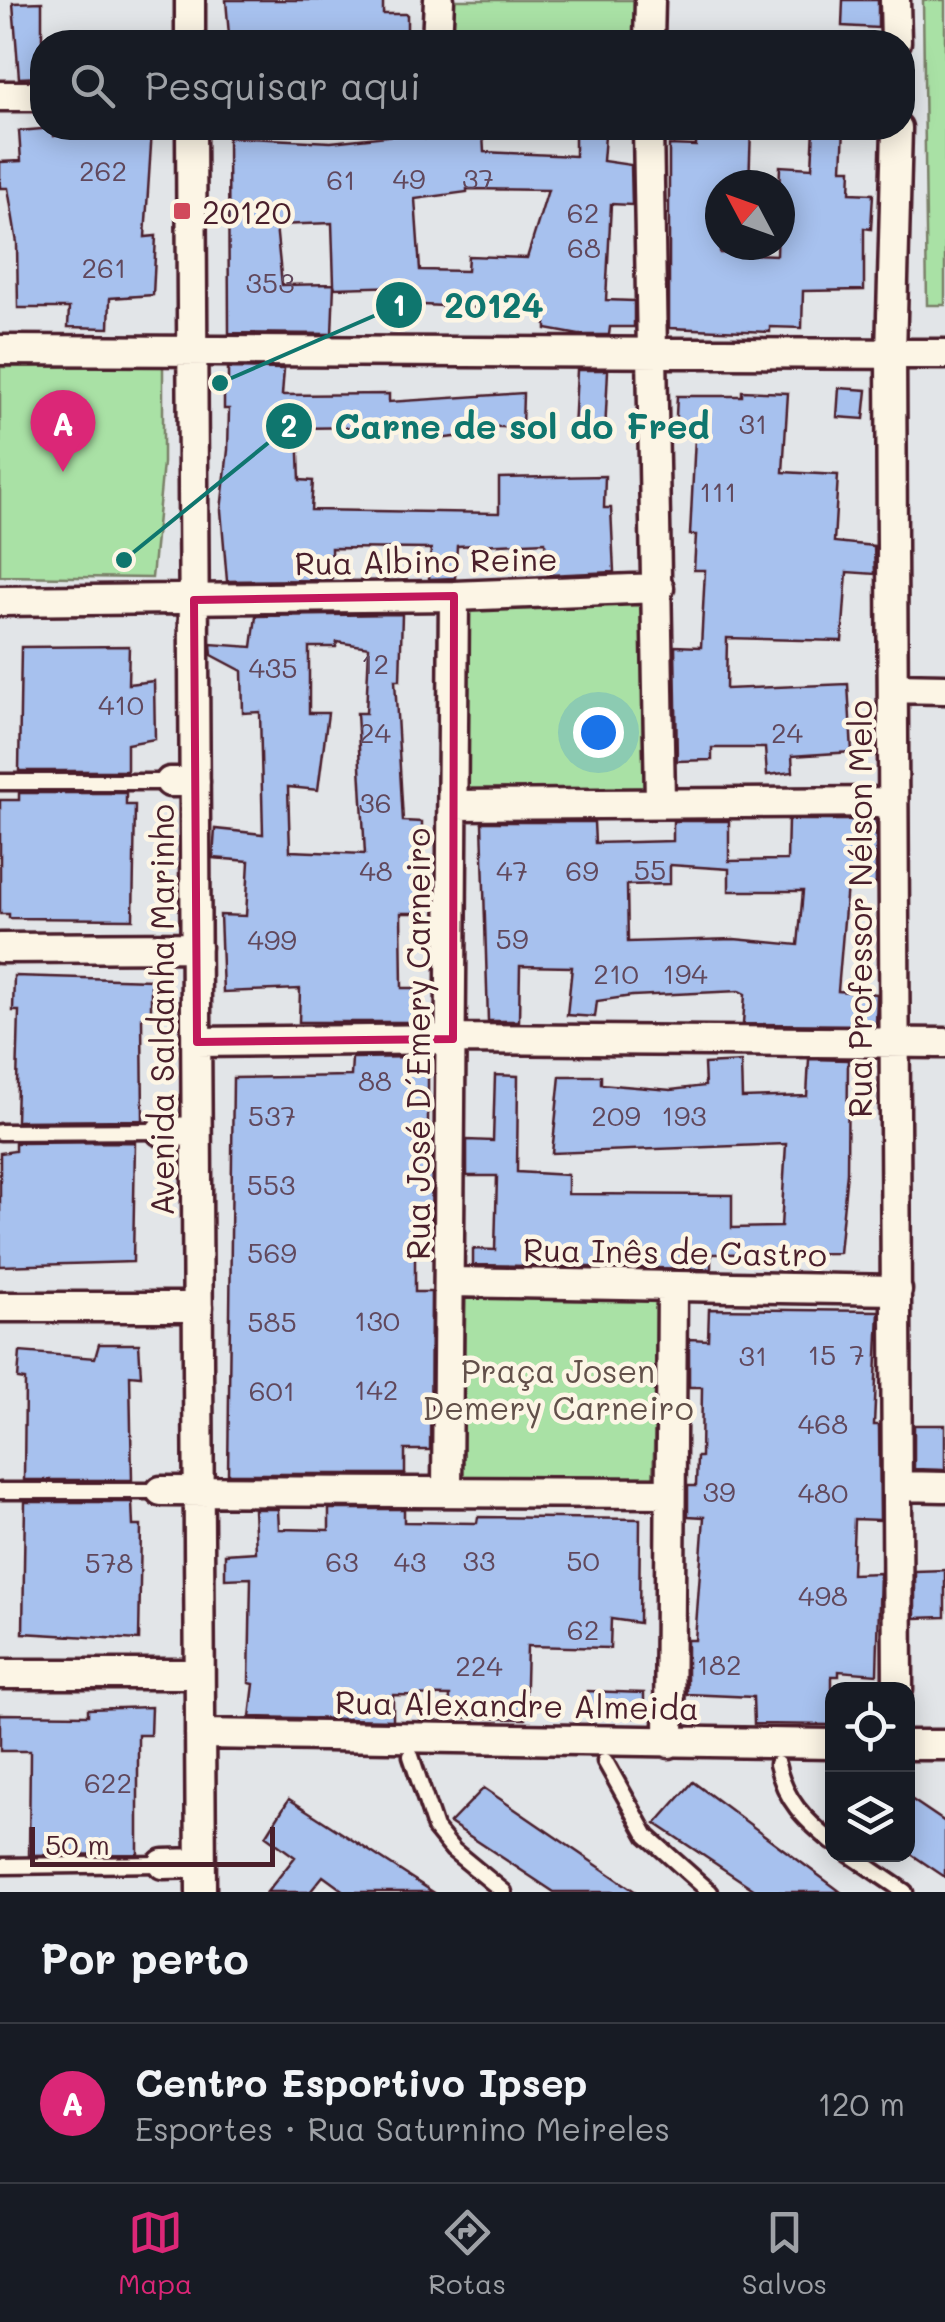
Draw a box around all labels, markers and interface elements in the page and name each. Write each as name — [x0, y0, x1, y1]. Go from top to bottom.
search box — [30, 30, 915, 140]
icon: search — [65, 58, 120, 113]
text: Pesquisar aqui — [145, 60, 421, 110]
house number: 262 — [79, 152, 127, 188]
house number: 49 — [393, 160, 425, 196]
house number: 37 — [462, 160, 494, 196]
house number: 61 — [326, 161, 356, 197]
north arrow — [705, 170, 795, 260]
place label: 20120 — [202, 190, 291, 232]
house number: 62 — [567, 194, 599, 230]
marker: 20120 — [171, 200, 193, 222]
house number: 68 — [567, 229, 601, 265]
house number: 261 — [81, 249, 127, 285]
house number: 353 — [245, 264, 295, 300]
callout: 20124 — [374, 273, 563, 338]
text: 20124 — [444, 281, 544, 327]
text: 1 — [392, 284, 406, 324]
pin: A — [30, 390, 96, 472]
callout: Carne de sol do Fred — [264, 394, 730, 459]
text: Carne de sol do Fred — [334, 402, 710, 448]
text: 2 — [281, 405, 297, 445]
house number: 31 — [739, 405, 767, 441]
house number: 111 — [699, 473, 737, 509]
street label: Rua Albino Reine — [294, 537, 558, 583]
house number: 12 — [361, 645, 389, 681]
house number: 435 — [248, 649, 298, 685]
house number: 410 — [98, 686, 144, 722]
street label: Rua Professor Nélson Melo — [838, 700, 880, 1118]
your location — [573, 707, 624, 758]
house number: 24 — [359, 714, 392, 750]
house number: 24 — [771, 714, 804, 750]
house number: 36 — [358, 784, 392, 820]
street label: Avenida Saldanha Marinho — [140, 804, 182, 1216]
street label: Rua José D´Emery Carneiro — [396, 828, 439, 1260]
house number: 55 — [634, 851, 666, 887]
house number: 48 — [359, 852, 393, 888]
house number: 47 — [496, 852, 528, 888]
house number: 69 — [565, 852, 599, 888]
house number: 59 — [496, 920, 528, 956]
house number: 499 — [247, 921, 297, 957]
house number: 210 — [593, 955, 639, 991]
house number: 194 — [662, 955, 708, 991]
house number: 88 — [358, 1062, 392, 1098]
house number: 537 — [248, 1097, 296, 1133]
house number: 209 — [591, 1097, 641, 1133]
house number: 193 — [661, 1097, 707, 1133]
house number: 553 — [246, 1166, 296, 1202]
street label: Rua Inês de Castro — [523, 1227, 827, 1275]
house number: 569 — [247, 1234, 297, 1270]
house number: 130 — [354, 1302, 400, 1338]
house number: 585 — [247, 1303, 297, 1339]
house number: 15 — [808, 1336, 836, 1372]
house number: 7 — [849, 1336, 865, 1372]
house number: 31 — [739, 1337, 767, 1373]
park label: Praça Josen Demery Carneiro — [422, 1349, 694, 1429]
house number: 142 — [354, 1371, 398, 1407]
house number: 601 — [249, 1372, 295, 1408]
house number: 468 — [798, 1405, 848, 1441]
house number: 39 — [703, 1473, 735, 1509]
house number: 480 — [798, 1474, 848, 1510]
house number: 33 — [463, 1542, 495, 1578]
house number: 50 — [566, 1542, 600, 1578]
house number: 63 — [325, 1543, 359, 1579]
house number: 43 — [394, 1543, 426, 1579]
house number: 578 — [85, 1544, 133, 1580]
house number: 498 — [798, 1577, 848, 1613]
house number: 62 — [567, 1611, 599, 1647]
house number: 182 — [696, 1646, 742, 1682]
house number: 224 — [455, 1647, 503, 1683]
street label: Rua Alexandre Almeida — [335, 1680, 699, 1728]
map controls — [825, 1682, 915, 1862]
button: locate — [825, 1682, 915, 1772]
house number: 622 — [84, 1764, 132, 1800]
button: layers — [825, 1772, 915, 1862]
scale bar — [30, 1822, 275, 1866]
text: 50 m — [45, 1826, 110, 1862]
text: Por perto — [40, 1930, 249, 1985]
text: Centro Esportivo Ipsep — [135, 2057, 587, 2107]
text: A — [61, 2082, 84, 2124]
text: 120 m — [817, 2082, 905, 2124]
text: Esportes · Rua Saturnino Meireles — [135, 2107, 670, 2149]
tab: Mapa — [118, 2205, 192, 2301]
tab: Rotas — [428, 2205, 506, 2301]
tab: Salvos — [742, 2205, 827, 2301]

